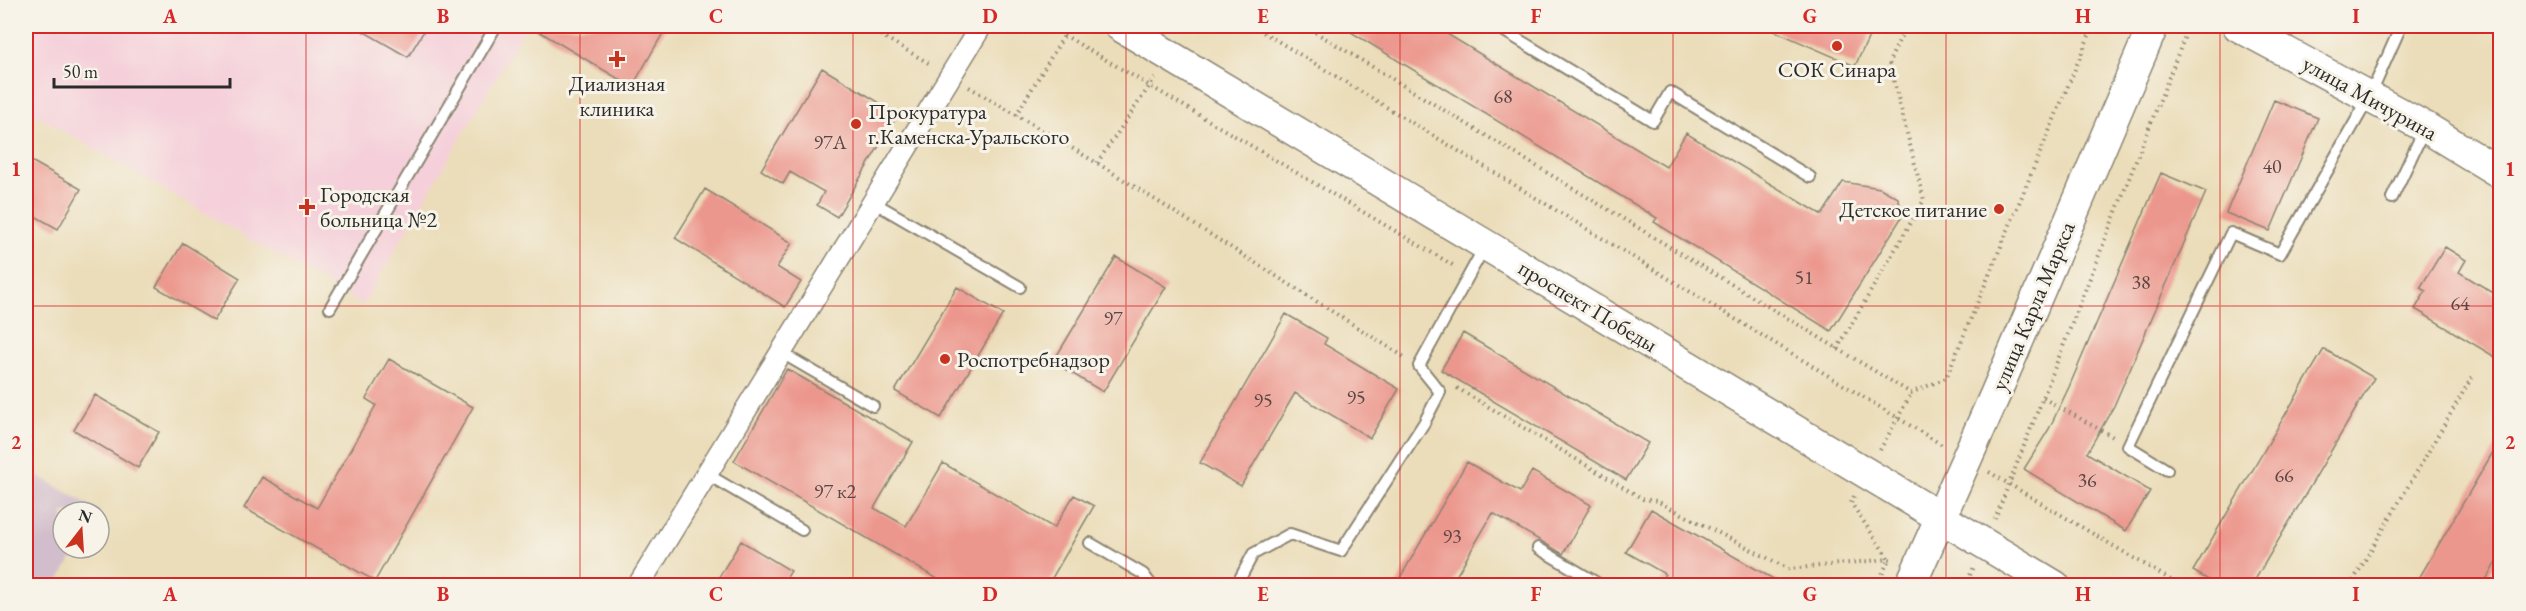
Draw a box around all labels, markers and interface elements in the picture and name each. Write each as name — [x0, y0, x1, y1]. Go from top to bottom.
text: A — [162, 3, 178, 29]
text: B — [437, 3, 449, 29]
text: C — [709, 3, 723, 29]
text: D — [982, 3, 998, 29]
text: E — [1257, 3, 1269, 29]
text: F — [1531, 3, 1542, 29]
text: G — [1803, 3, 1817, 29]
text: H — [2075, 3, 2091, 29]
text: I — [2352, 3, 2360, 29]
marker: СОК Синара — [1830, 39, 1844, 53]
street label: улица Мичурина — [2297, 49, 2443, 147]
marker: Диализная клиника — [608, 50, 626, 68]
scale bar — [54, 51, 230, 89]
place label: СОК Синара — [1778, 55, 1897, 84]
text: 50 m — [63, 60, 98, 83]
place label: Диализная клиника — [569, 69, 665, 123]
house number: 68 — [1493, 83, 1513, 109]
place label: Прокуратура г.Каменска-Уральского — [868, 97, 1069, 151]
marker: Прокуратура г.Каменска-Уральского — [849, 117, 863, 131]
house number: 97А — [813, 129, 847, 155]
house number: 40 — [2262, 153, 2282, 179]
text: 1 — [11, 156, 21, 182]
text: 1 — [2505, 156, 2515, 182]
place label: Городская больница №2 — [320, 180, 438, 234]
place label: Детское питание — [1839, 195, 1987, 224]
marker: Городская больница №2 — [298, 198, 316, 216]
marker: Детское питание — [1992, 202, 2006, 216]
street label: улица Карла Маркса — [1984, 217, 2082, 395]
street label: проспект Победы — [1513, 253, 1663, 359]
house number: 51 — [1794, 264, 1814, 290]
house number: 38 — [2131, 269, 2151, 295]
house number: 64 — [2450, 290, 2470, 316]
house number: 97 — [1103, 305, 1123, 331]
place label: Роспотребнадзор — [957, 345, 1110, 374]
marker: Роспотребнадзор — [938, 352, 952, 366]
house number: 95 — [1346, 384, 1366, 410]
house number: 95 — [1253, 387, 1273, 413]
text: 2 — [11, 429, 22, 455]
text: 2 — [2505, 429, 2516, 455]
house number: 66 — [2274, 462, 2294, 488]
house number: 36 — [2077, 467, 2097, 493]
house number: 97 к2 — [814, 478, 857, 504]
north arrow — [51, 500, 111, 560]
text: N — [76, 504, 95, 528]
house number: 93 — [1442, 523, 1462, 549]
text: A — [162, 581, 178, 607]
text: B — [437, 581, 449, 607]
text: C — [709, 581, 723, 607]
text: D — [982, 581, 998, 607]
text: E — [1257, 581, 1269, 607]
text: F — [1531, 581, 1542, 607]
text: G — [1803, 581, 1817, 607]
text: H — [2075, 581, 2091, 607]
text: I — [2352, 581, 2360, 607]

